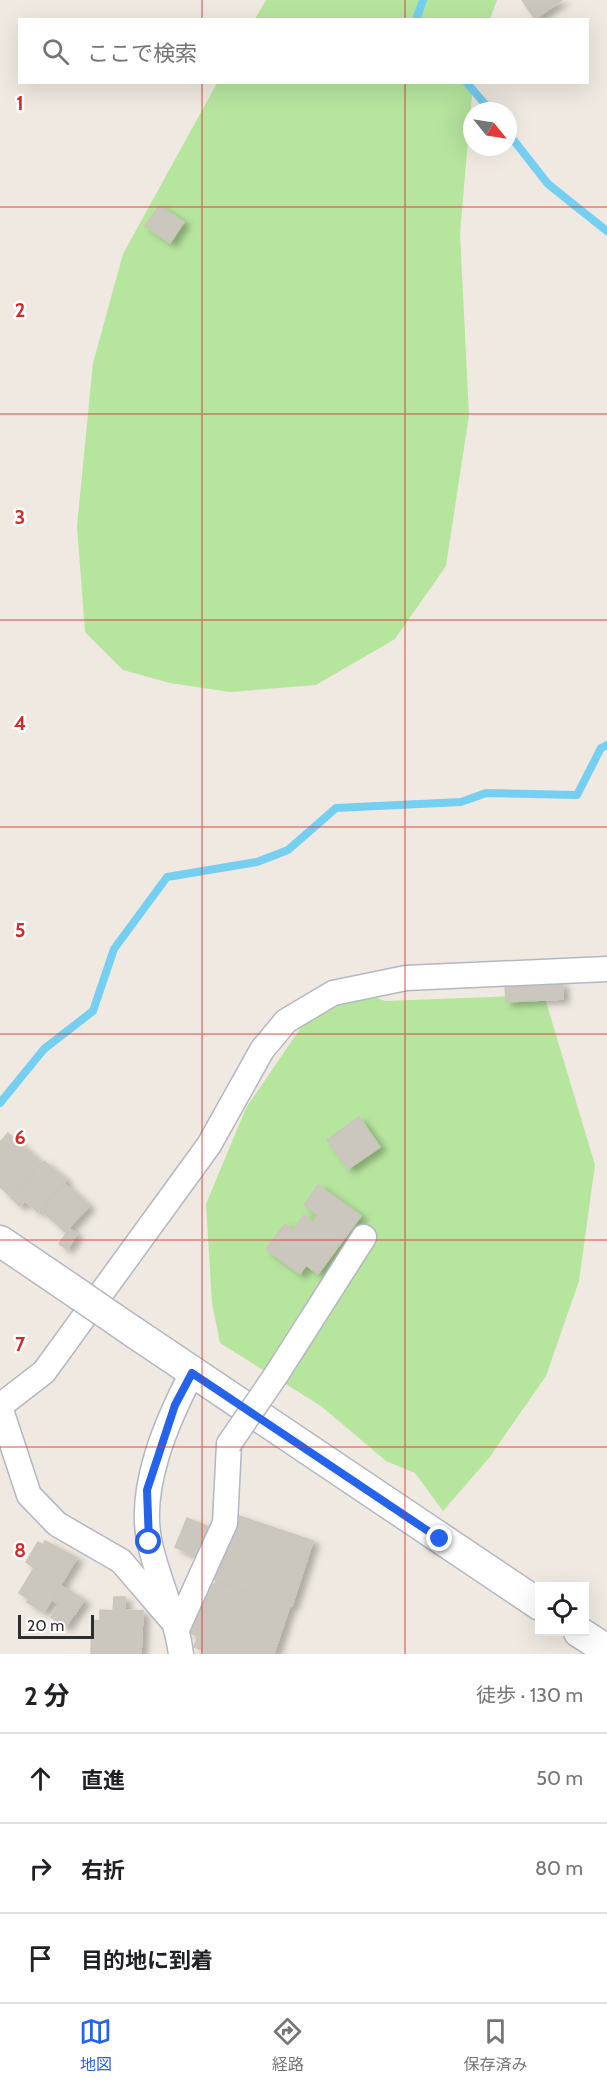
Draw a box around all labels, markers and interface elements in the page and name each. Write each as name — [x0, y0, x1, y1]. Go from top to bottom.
search box — [18, 18, 589, 84]
icon: search — [39, 35, 72, 68]
text: ここで検索 — [87, 40, 197, 67]
text: 1 — [16, 91, 24, 115]
north arrow — [463, 102, 517, 156]
text: 2 — [15, 298, 25, 322]
text: 3 — [15, 505, 25, 529]
text: 4 — [14, 711, 26, 735]
text: 5 — [15, 918, 25, 942]
text: 6 — [14, 1125, 26, 1149]
text: 7 — [15, 1332, 26, 1356]
route end — [426, 1525, 452, 1551]
route start — [135, 1528, 161, 1554]
text: 8 — [14, 1538, 26, 1562]
map controls — [535, 1582, 589, 1636]
button: locate — [535, 1582, 589, 1636]
scale bar — [18, 1612, 94, 1640]
text: 20 m — [27, 1616, 64, 1635]
text: 2 分 — [24, 1680, 70, 1712]
text: 徒歩 · 130 m — [476, 1683, 583, 1707]
icon: ahead — [24, 1762, 57, 1795]
text: 50 m — [536, 1766, 583, 1790]
text: 直進 — [81, 1767, 125, 1794]
icon: right — [24, 1852, 57, 1885]
text: 80 m — [535, 1856, 583, 1880]
text: 右折 — [81, 1857, 125, 1884]
icon: arrive — [24, 1942, 57, 1975]
text: 目的地に到着 — [81, 1947, 213, 1974]
tab: 地図 — [79, 2015, 112, 2075]
tab: 経路 — [271, 2015, 304, 2075]
tab: 保存済み — [463, 2015, 527, 2075]

